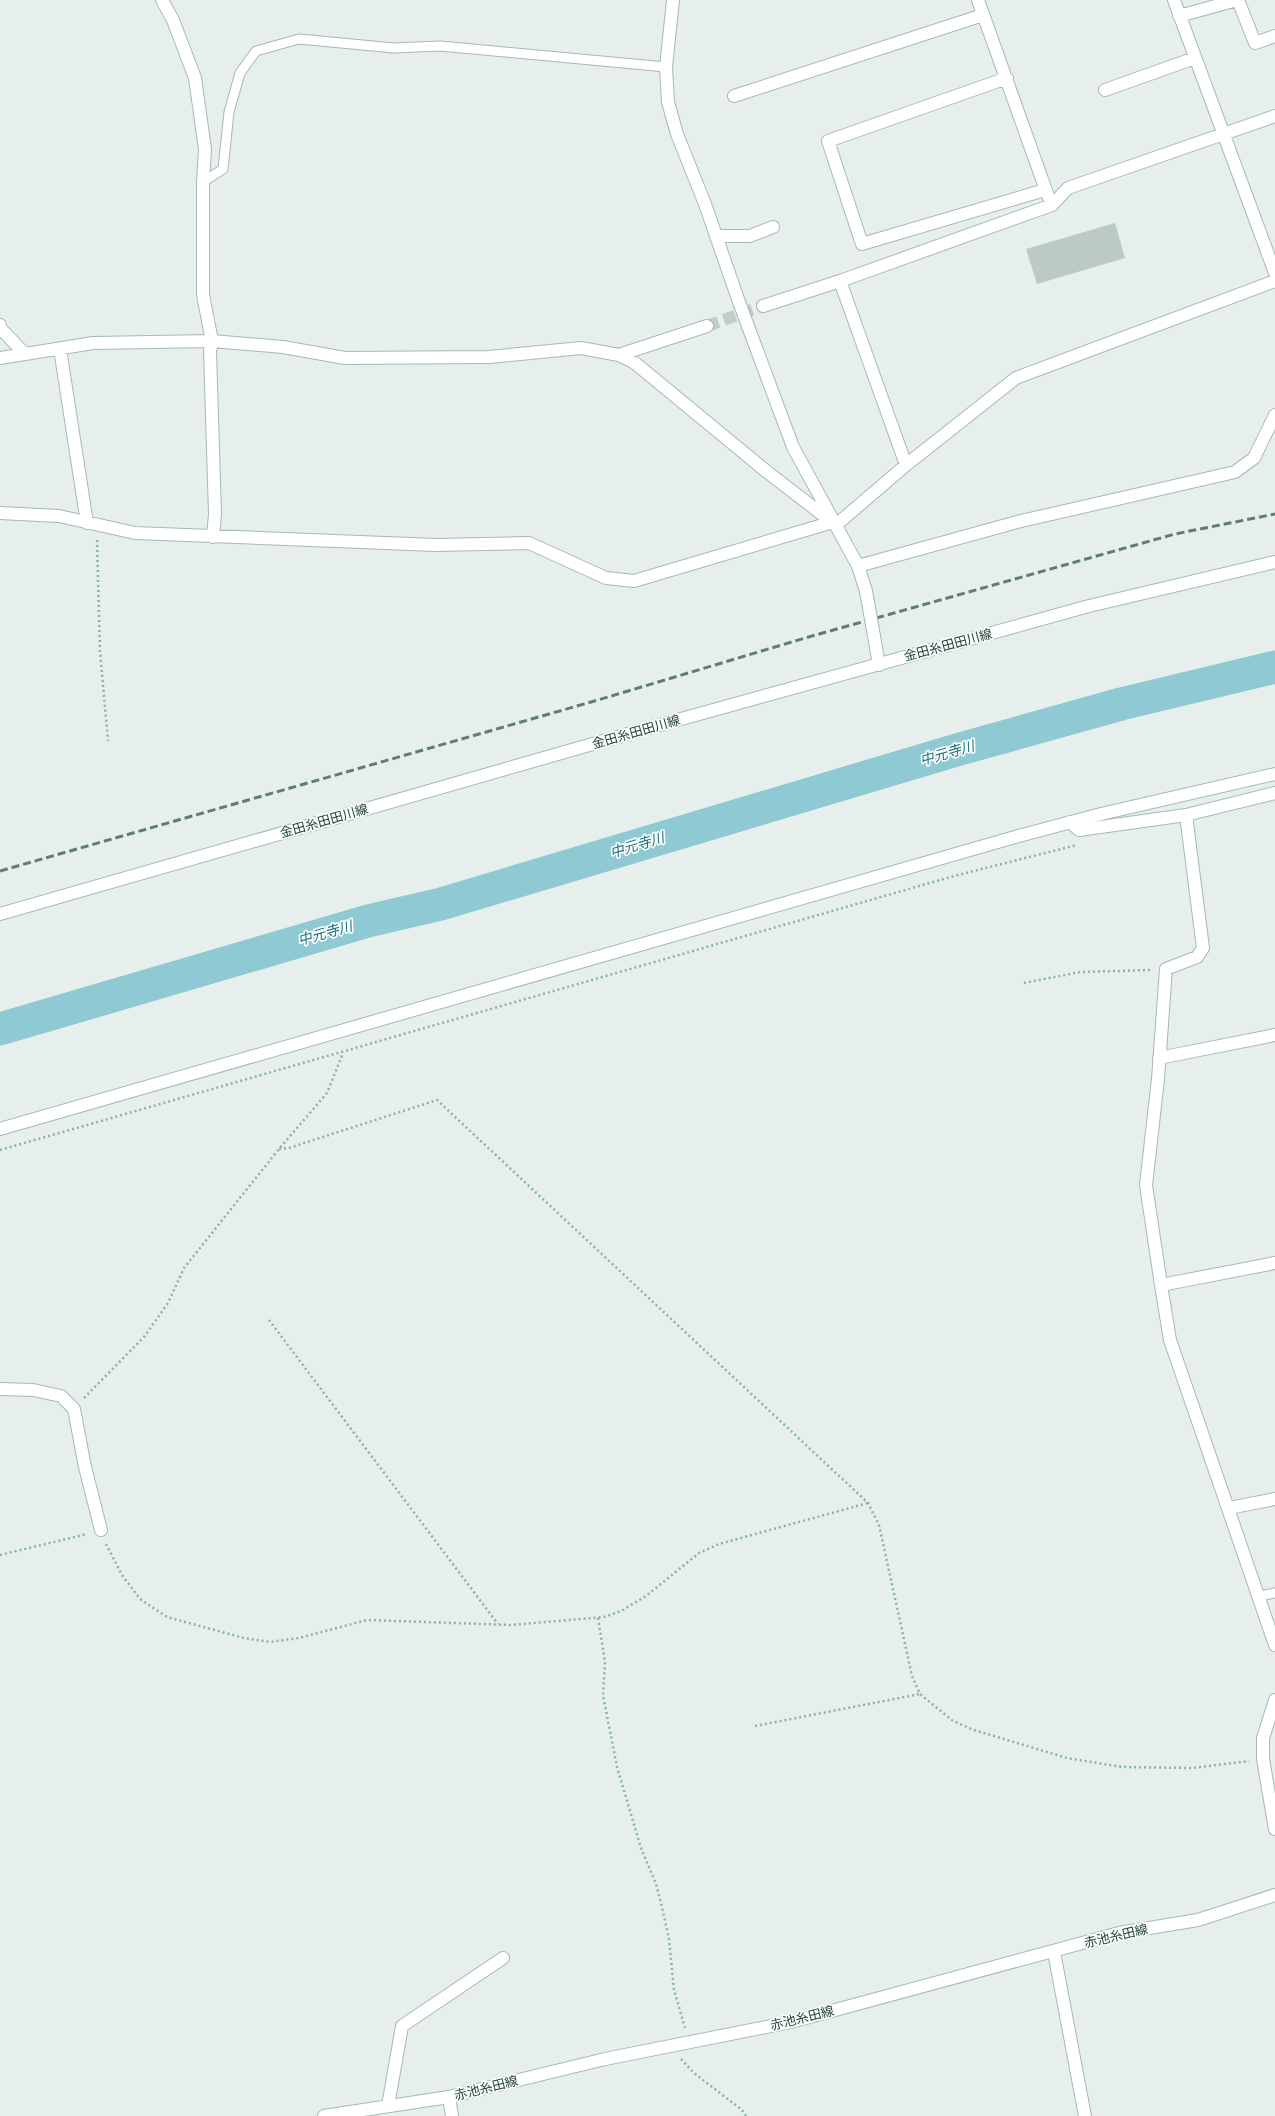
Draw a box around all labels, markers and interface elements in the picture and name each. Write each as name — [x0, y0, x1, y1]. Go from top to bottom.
street label: 金田糸田田川線 — [902, 624, 994, 666]
street label: 金田糸田田川線 — [590, 710, 682, 754]
water label: 中元寺川 — [917, 735, 979, 770]
street label: 金田糸田田川線 — [278, 799, 370, 843]
water label: 中元寺川 — [607, 827, 669, 863]
water label: 中元寺川 — [295, 915, 357, 950]
street label: 赤池糸田線 — [1082, 1919, 1150, 1953]
street label: 赤池糸田線 — [768, 2001, 836, 2035]
street label: 赤池糸田線 — [452, 2071, 520, 2105]

